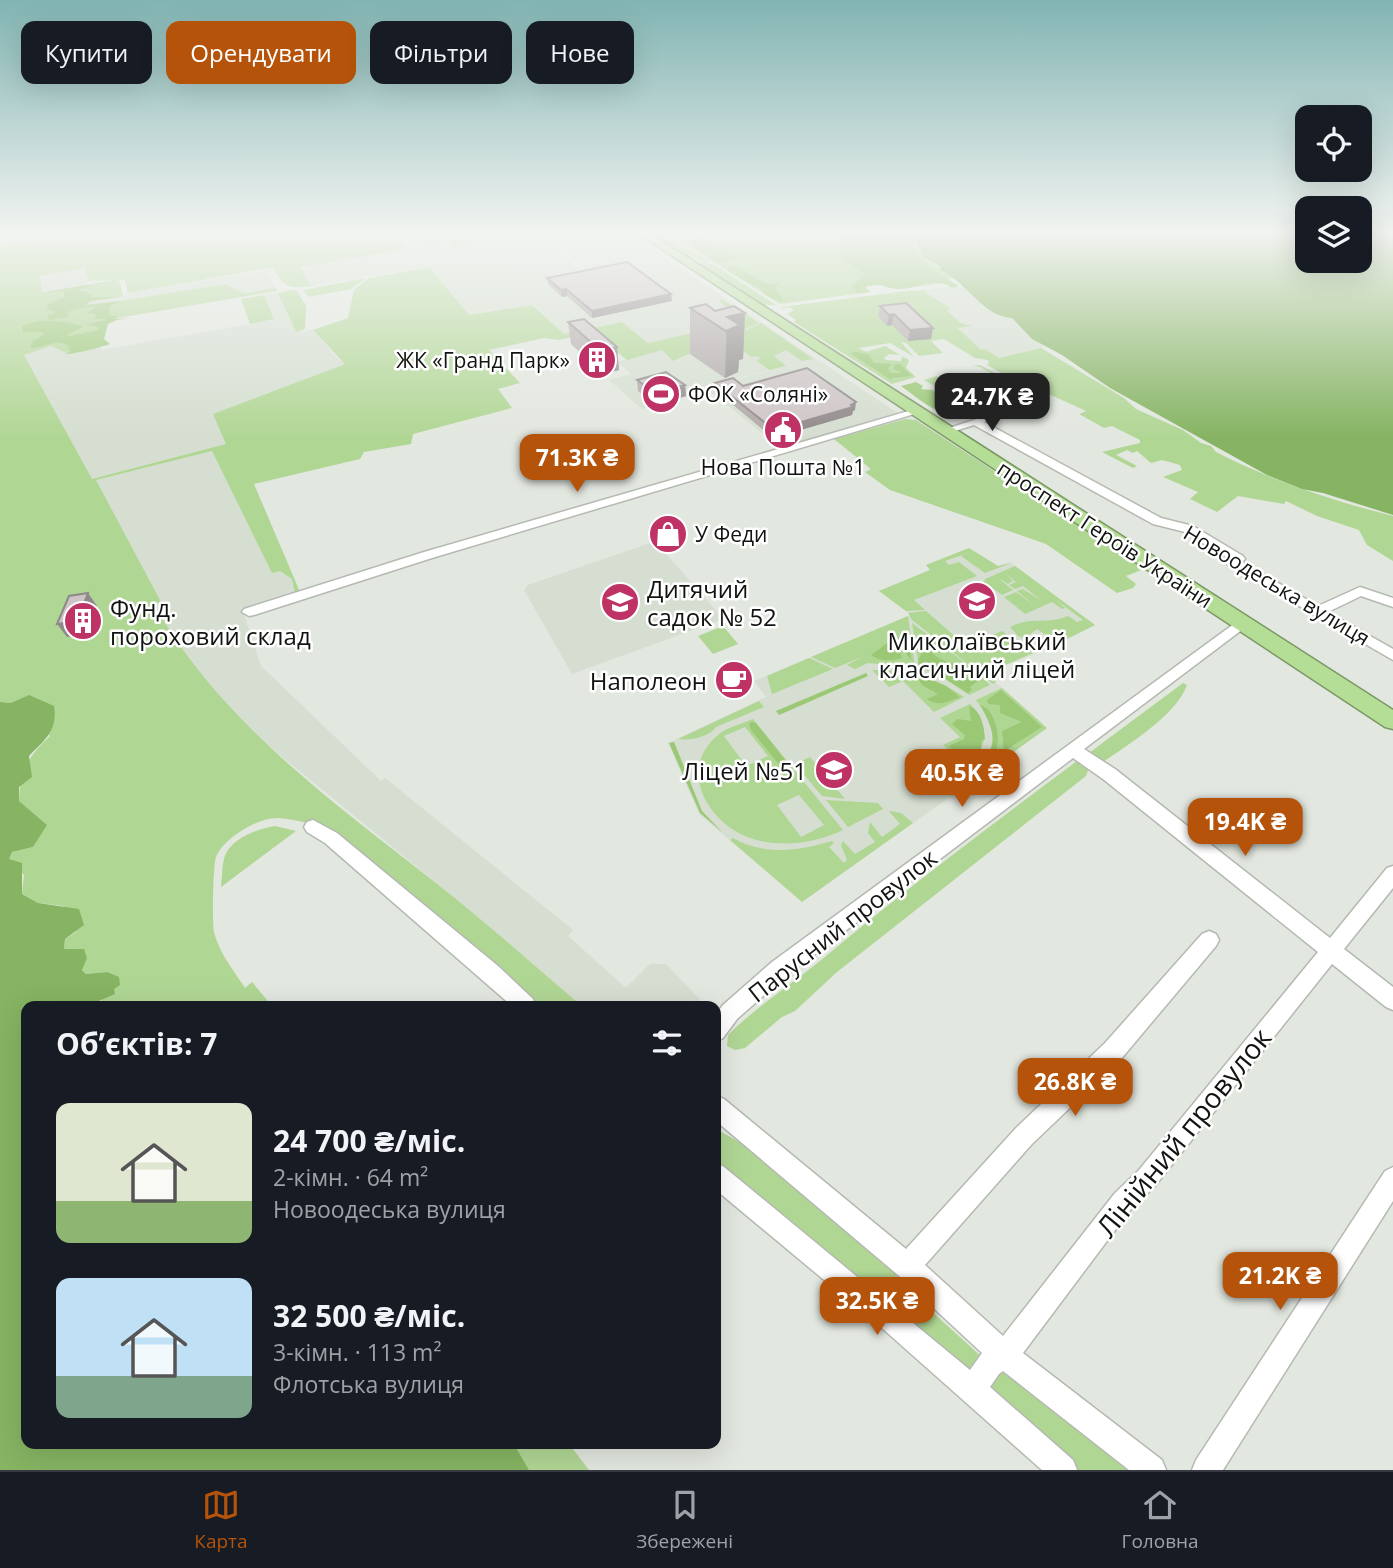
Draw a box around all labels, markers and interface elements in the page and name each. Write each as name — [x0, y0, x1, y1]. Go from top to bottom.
chip: Купити — [21, 21, 152, 84]
chip: Орендувати — [166, 21, 356, 84]
chip: Фільтри — [370, 21, 512, 84]
chip: Нове — [526, 21, 634, 84]
map controls — [1295, 105, 1372, 273]
button: locate — [1295, 105, 1372, 182]
button: layers — [1295, 196, 1372, 273]
building icon: ЖК «Гранд Парк» — [576, 339, 618, 381]
place label: ЖК «Гранд Парк» — [396, 346, 570, 374]
sports icon: ФОК «Соляні» — [640, 373, 682, 415]
pin: 24.7K ₴ — [927, 374, 1057, 433]
place label: ФОК «Соляні» — [688, 380, 828, 408]
text: 24.7K ₴ — [951, 380, 1033, 412]
public building icon: Нова Пошта №1 — [762, 409, 804, 451]
pin: 71.3K ₴ — [512, 434, 642, 494]
text: 71.3K ₴ — [536, 441, 618, 473]
place label: Нова Пошта №1 — [701, 453, 865, 481]
street label: проспект Героїв України — [992, 454, 1218, 614]
shop icon: У Феди — [647, 513, 689, 555]
street label: Новоодеська вулиця — [1179, 518, 1375, 652]
place label: У Феди — [695, 520, 767, 548]
place label: Дитячий садок № 52 — [647, 572, 777, 633]
school or university icon: Миколаївський класичний ліцей — [956, 580, 998, 622]
school or university icon: Дитячий садок № 52 — [599, 581, 641, 623]
place label: Фунд. пороховий склад — [110, 591, 311, 652]
building icon: Фунд. пороховий склад — [62, 600, 104, 642]
place label: Миколаївський класичний ліцей — [879, 624, 1075, 685]
cafe icon: Наполеон — [713, 659, 755, 701]
place label: Наполеон — [590, 664, 707, 697]
school or university icon: Ліцей №51 — [813, 749, 855, 791]
pin: 40.5K ₴ — [897, 750, 1027, 809]
place label: Ліцей №51 — [682, 754, 807, 787]
text: 40.5K ₴ — [921, 756, 1003, 788]
pin: 19.4K ₴ — [1180, 798, 1310, 858]
text: 19.4K ₴ — [1204, 805, 1286, 837]
street label: Парусний провулок — [741, 840, 944, 1009]
street label: Лінійний провулок — [1087, 1019, 1280, 1244]
text: Об’єктів: 7 — [56, 1023, 217, 1064]
icon: filters — [648, 1024, 686, 1062]
pin: 26.8K ₴ — [1010, 1058, 1140, 1118]
text: 26.8K ₴ — [1034, 1065, 1116, 1097]
text: 24 700 ₴/міс. — [273, 1120, 465, 1161]
icon: home — [112, 1131, 196, 1215]
text: 2-кімн. · 64 m² — [273, 1161, 428, 1193]
text: Новоодеська вулиця — [273, 1193, 506, 1225]
pin: 21.2K ₴ — [1215, 1252, 1345, 1312]
text: 21.2K ₴ — [1239, 1259, 1321, 1291]
pin: 32.5K ₴ — [812, 1278, 942, 1337]
text: 32.5K ₴ — [836, 1284, 918, 1316]
text: 32 500 ₴/міс. — [273, 1295, 465, 1336]
icon: home — [112, 1306, 196, 1390]
text: 3-кімн. · 113 m² — [273, 1336, 441, 1368]
text: Флотська вулиця — [273, 1368, 464, 1400]
tab: Карта — [194, 1486, 248, 1554]
tab: Збережені — [636, 1486, 733, 1554]
tab: Головна — [1122, 1486, 1199, 1554]

